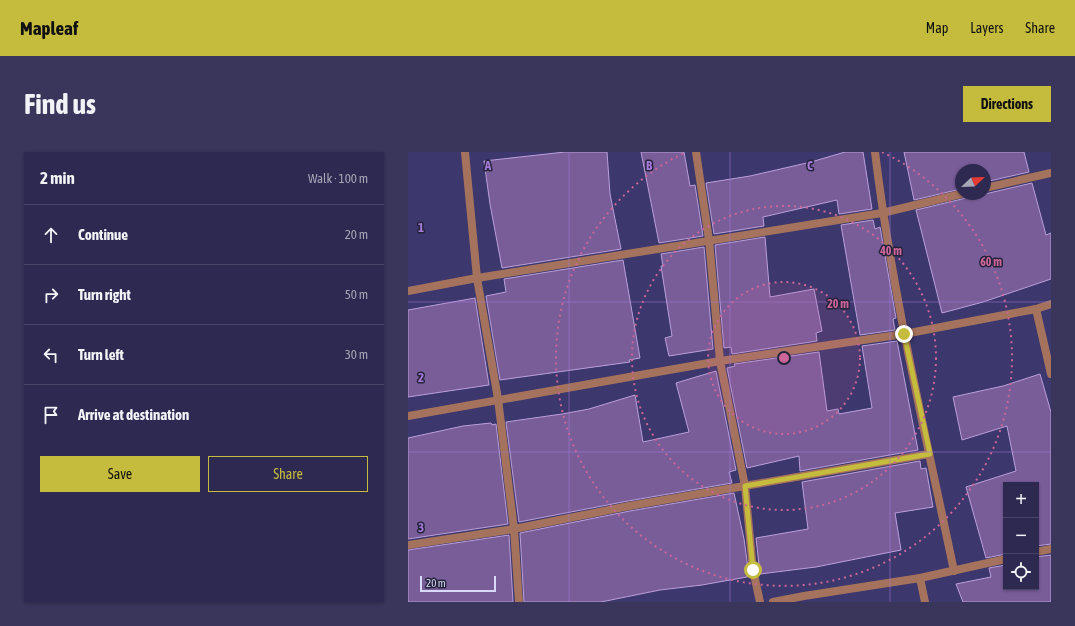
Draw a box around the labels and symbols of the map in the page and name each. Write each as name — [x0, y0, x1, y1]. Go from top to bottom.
text: A — [484, 158, 492, 173]
text: B — [646, 158, 653, 173]
text: C — [807, 158, 813, 173]
north arrow — [955, 164, 991, 200]
text: 1 — [418, 220, 424, 235]
text: 40 m — [879, 244, 902, 258]
text: 60 m — [980, 255, 1002, 269]
text: 20 m — [827, 297, 849, 311]
route end — [895, 325, 913, 343]
centre of rings — [777, 351, 791, 365]
text: 2 — [418, 370, 424, 385]
text: 3 — [418, 520, 424, 535]
route start — [744, 561, 762, 579]
scale bar — [420, 574, 496, 593]

